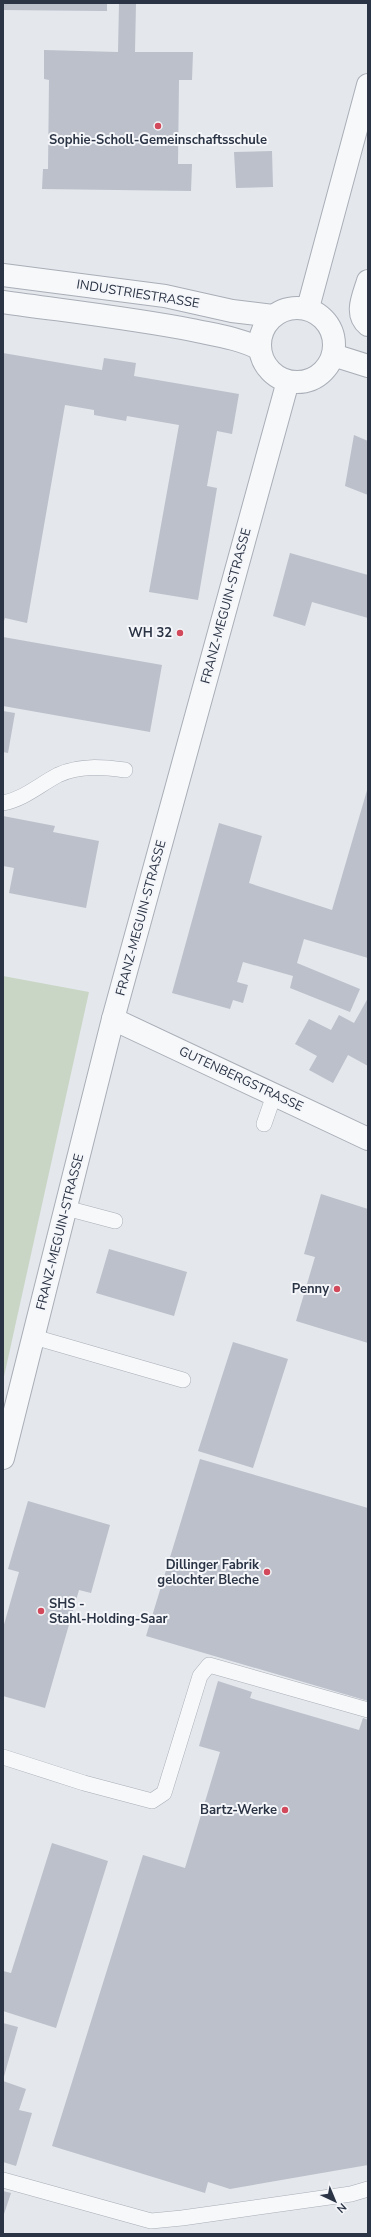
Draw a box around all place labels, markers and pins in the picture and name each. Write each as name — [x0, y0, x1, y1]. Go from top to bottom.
marker: Sophie-Scholl-Gemeinschaftsschule — [153, 121, 163, 131]
place label: Sophie-Scholl-Gemeinschaftsschule — [49, 131, 267, 149]
place label: WH 32 — [128, 624, 172, 642]
marker: WH 32 — [175, 628, 185, 638]
place label: Penny — [292, 1280, 329, 1298]
marker: Penny — [332, 1284, 342, 1294]
place label: Dillinger Fabrik gelochter Bleche — [157, 1556, 260, 1589]
marker: Dillinger Fabrik gelochter Bleche — [262, 1567, 272, 1577]
place label: SHS - Stahl-Holding-Saar — [49, 1595, 169, 1628]
marker: SHS - Stahl-Holding-Saar — [36, 1606, 46, 1616]
place label: Bartz-Werke — [200, 1801, 277, 1819]
marker: Bartz-Werke — [280, 1805, 290, 1815]

